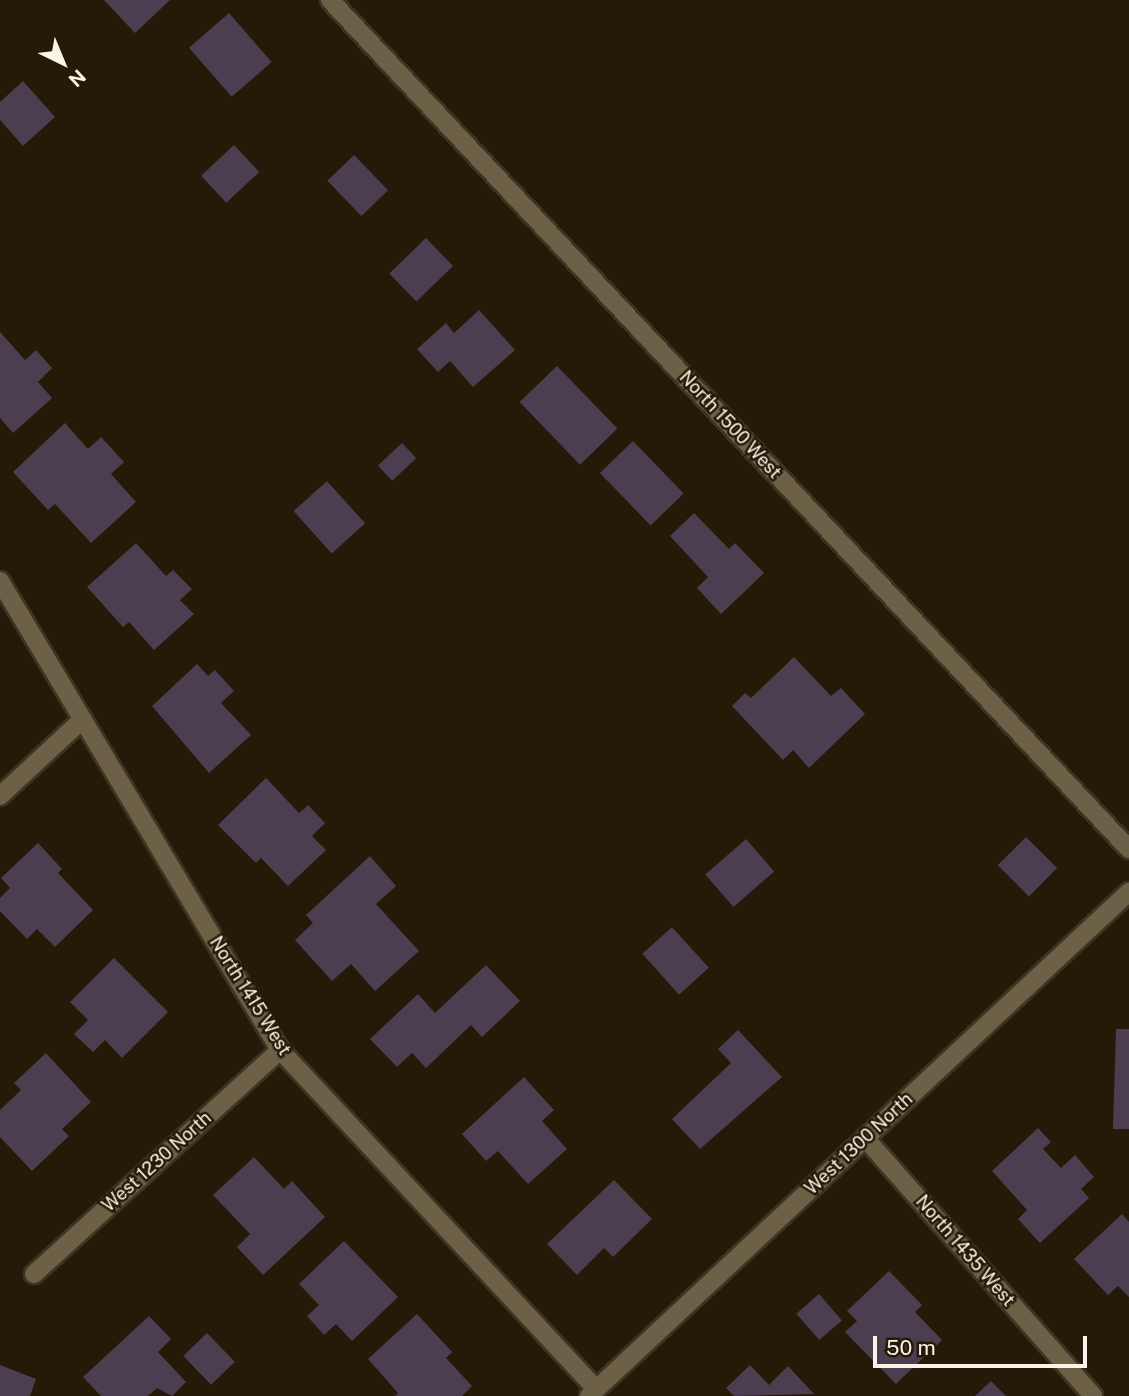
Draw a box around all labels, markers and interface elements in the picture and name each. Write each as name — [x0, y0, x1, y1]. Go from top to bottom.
north arrow — [28, 28, 98, 98]
text: N — [64, 65, 90, 91]
street label: North 1500 West — [674, 367, 786, 483]
street label: North 1415 West — [205, 932, 295, 1060]
street label: West 1300 North — [801, 1089, 917, 1199]
street label: West 1230 North — [98, 1107, 216, 1217]
street label: North 1435 West — [911, 1191, 1019, 1311]
scale bar — [877, 1322, 1090, 1366]
text: 50 m — [886, 1335, 936, 1360]

